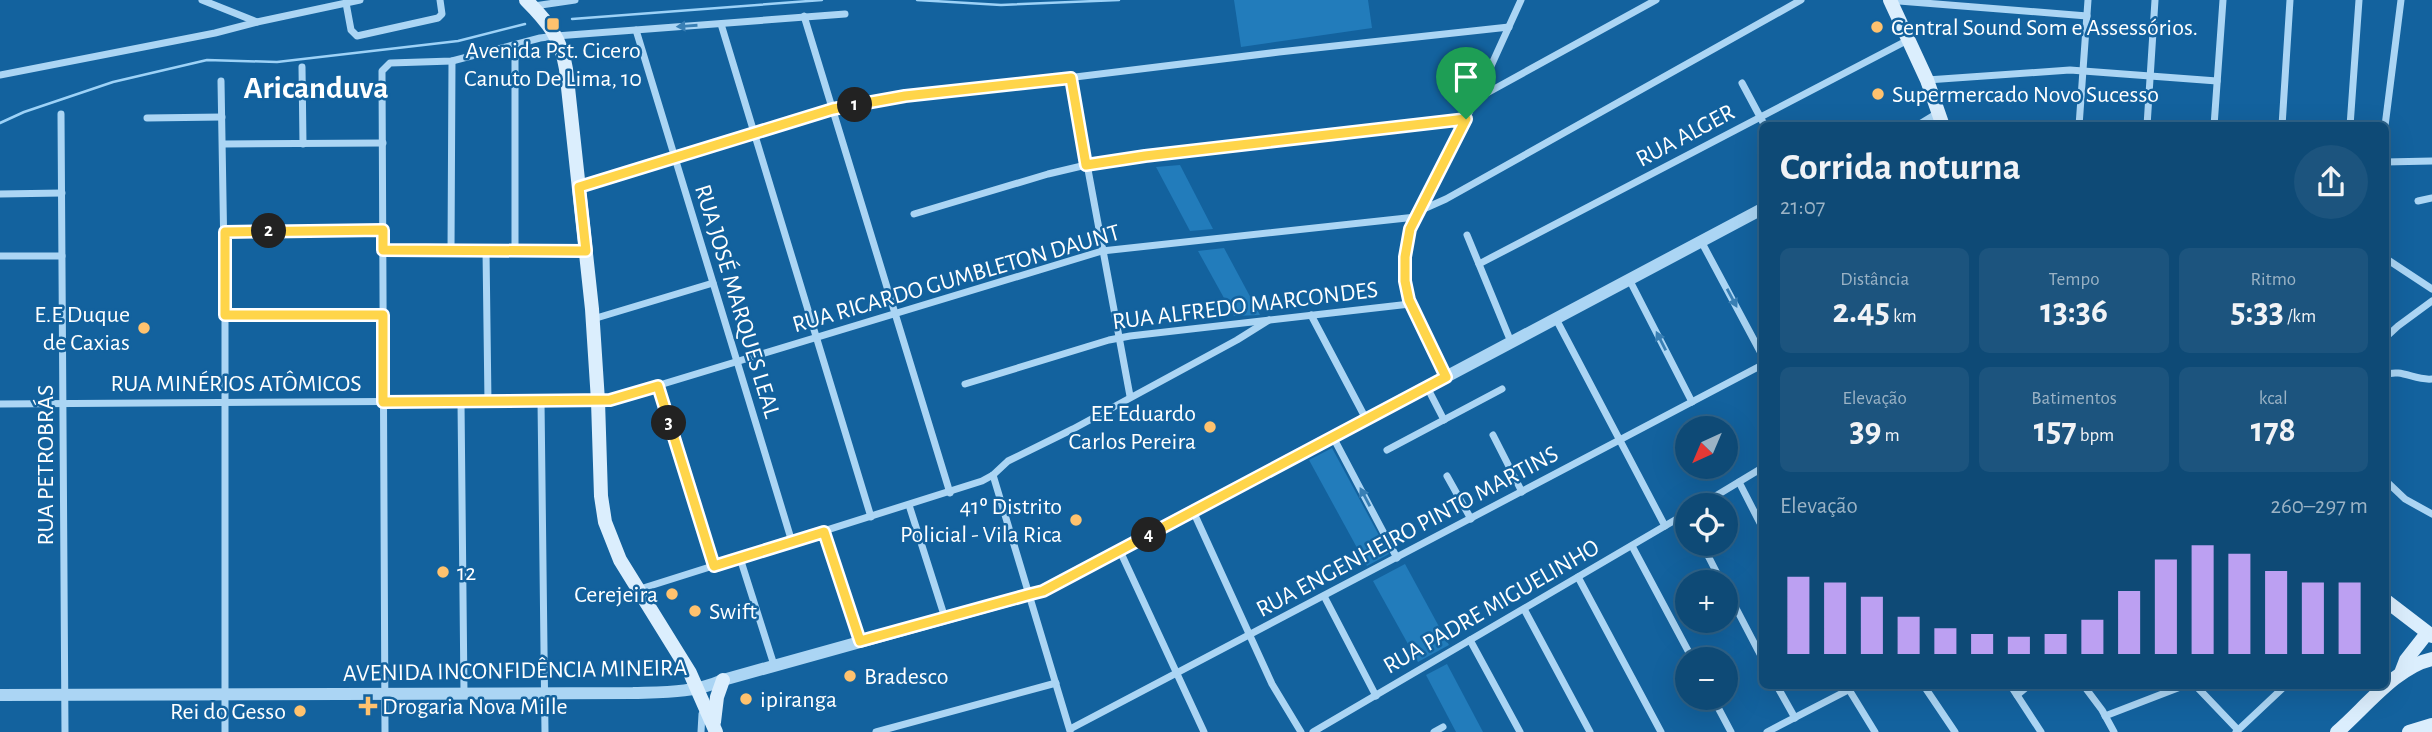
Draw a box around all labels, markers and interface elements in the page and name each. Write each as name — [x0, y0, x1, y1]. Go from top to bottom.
marker: Avenida Pst. Cicero Canuto De Lima, 10 — [545, 16, 561, 32]
place label: Central Sound Som e Assessórios. — [1891, 16, 2198, 40]
marker: Central Sound Som e Assessórios. — [1869, 19, 1885, 35]
one-way arrow — [676, 21, 698, 32]
place label: Avenida Pst. Cicero Canuto De Lima, 10 — [464, 39, 642, 91]
pin — [1436, 47, 1496, 119]
icon: arrive — [1447, 58, 1485, 96]
district label: Aricanduva — [243, 72, 389, 104]
place label: Supermercado Novo Sucesso — [1892, 83, 2159, 107]
marker: Supermercado Novo Sucesso — [1870, 86, 1886, 102]
pin: 1 — [838, 88, 872, 122]
text: 1 — [851, 95, 858, 114]
street label: RUA ALGER — [1632, 100, 1739, 172]
button: share — [2294, 145, 2368, 219]
text: Corrida noturna — [1780, 149, 2021, 187]
street label: RUA JOSÉ MARQUES LEAL — [690, 181, 786, 421]
text: 21:07 — [1780, 196, 1825, 219]
pin: 2 — [252, 214, 286, 248]
text: 2 — [264, 221, 273, 240]
street label: RUA RICARDO GUMBLETON DAUNT — [790, 221, 1123, 337]
text: Distância — [1840, 270, 1909, 289]
text: Tempo — [2048, 270, 2100, 289]
text: Ritmo — [2250, 270, 2296, 289]
street label: RUA ALFREDO MARCONDES — [1111, 278, 1379, 334]
one-way arrow — [1726, 288, 1738, 308]
text: 2.45 — [1833, 294, 1890, 329]
text: 13:36 — [2040, 294, 2108, 329]
text: 5:33 — [2230, 294, 2284, 329]
place label: E.E Duque de Caxias — [34, 303, 130, 355]
text: km — [1890, 307, 1917, 326]
text: /km — [2284, 307, 2316, 326]
marker: E.E Duque de Caxias — [136, 320, 152, 336]
one-way arrow — [1655, 331, 1667, 351]
street label: RUA MINÉRIOS ATÔMICOS — [110, 370, 362, 396]
street label: RUA PETROBRÁS — [32, 385, 58, 545]
text: Elevação — [1843, 389, 1907, 408]
text: Batimentos — [2031, 389, 2117, 408]
text: kcal — [2259, 389, 2288, 408]
place label: EE Eduardo Carlos Pereira — [1069, 402, 1196, 454]
pin: 3 — [652, 406, 686, 440]
text: 3 — [664, 413, 673, 432]
text: 39 — [1849, 413, 1881, 448]
text: 157 — [2034, 413, 2077, 448]
text: 178 — [2251, 413, 2296, 448]
north arrow — [1675, 416, 1738, 480]
map controls — [1675, 416, 1738, 710]
marker: EE Eduardo Carlos Pereira — [1202, 419, 1218, 435]
text: m — [1881, 426, 1900, 445]
text: bpm — [2077, 426, 2114, 445]
street label: RUA ENGENHEIRO PINTO MARTINS — [1253, 442, 1562, 622]
one-way arrow — [1359, 488, 1371, 507]
button: locate — [1675, 493, 1738, 556]
place label: 41º Distrito Policial - Vila Rica — [900, 495, 1062, 547]
text: Elevação — [1780, 495, 1858, 518]
text: 260–297 m — [2271, 495, 2368, 518]
marker: 41º Distrito Policial - Vila Rica — [1068, 512, 1084, 528]
pin: 4 — [1132, 518, 1166, 552]
text: 4 — [1144, 525, 1153, 544]
street label: RUA PADRE MIGUELINHO — [1379, 535, 1604, 678]
place label: 12 — [457, 561, 476, 585]
marker: 12 — [435, 564, 451, 580]
button: + — [1675, 570, 1738, 633]
place label: Cerejeira — [574, 583, 658, 607]
marker: Cerejeira — [664, 586, 680, 602]
place label: Swift — [709, 600, 757, 624]
marker: Swift — [687, 603, 703, 619]
button: − — [1675, 647, 1738, 710]
street label: AVENIDA INCONFIDÊNCIA MINEIRA — [343, 654, 688, 686]
place label: Bradesco — [864, 665, 949, 689]
marker: Bradesco — [842, 668, 858, 684]
place label: ipiranga — [760, 688, 837, 712]
marker: ipiranga — [738, 691, 754, 707]
place label: Drogaria Nova Mille — [382, 695, 568, 719]
marker: Drogaria Nova Mille — [360, 698, 376, 714]
place label: Rei do Gesso — [170, 700, 286, 724]
marker: Rei do Gesso — [292, 703, 308, 719]

